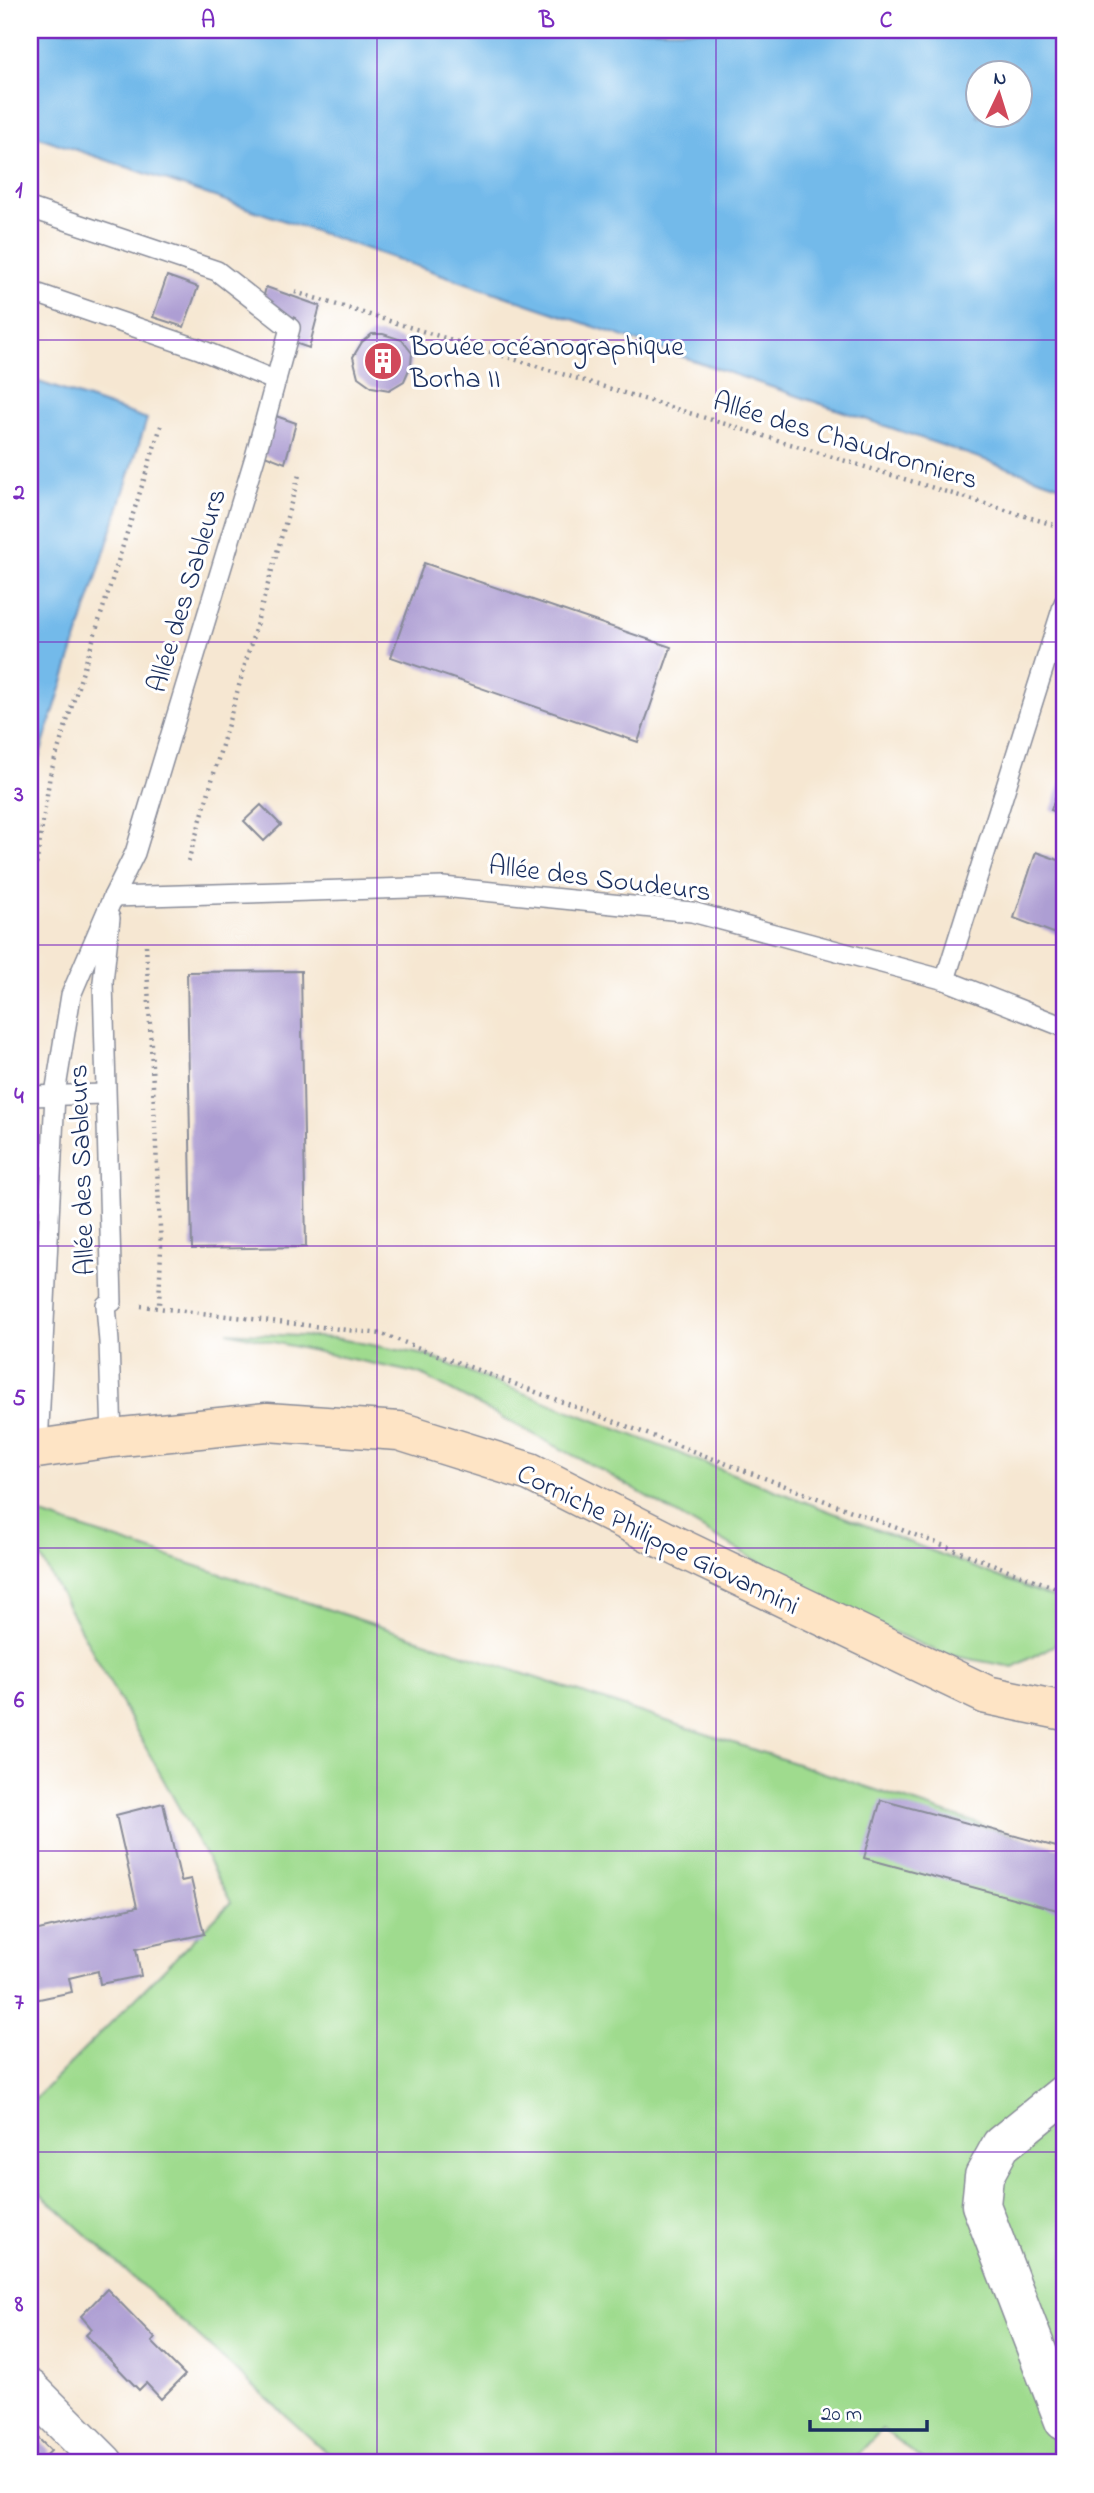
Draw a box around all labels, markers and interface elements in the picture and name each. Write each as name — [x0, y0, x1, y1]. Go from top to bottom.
text: A — [201, 5, 215, 38]
text: B — [538, 5, 555, 38]
text: C — [880, 5, 893, 38]
north arrow — [964, 60, 1034, 130]
text: N — [993, 66, 1008, 93]
text: 1 — [15, 175, 23, 208]
place label: Bouée océanographique Borha II — [409, 328, 684, 401]
building icon: Bouée océanographique Borha II — [362, 340, 404, 382]
street label: Allée des Chaudronniers — [707, 383, 983, 502]
text: 2 — [12, 477, 25, 510]
street label: Allée des Sableurs — [138, 484, 239, 698]
text: 3 — [13, 779, 24, 812]
street label: Allée des Soudeurs — [486, 846, 713, 914]
street label: Allée des Sableurs — [59, 1064, 108, 1276]
text: 4 — [14, 1081, 24, 1114]
text: 5 — [12, 1383, 26, 1416]
street label: Corniche Philippe Giovannini — [509, 1455, 806, 1628]
text: 6 — [14, 1685, 25, 1718]
text: 7 — [14, 1987, 24, 2020]
text: 8 — [14, 2289, 24, 2322]
scale bar — [810, 2388, 928, 2432]
text: 20 m — [821, 2400, 862, 2430]

